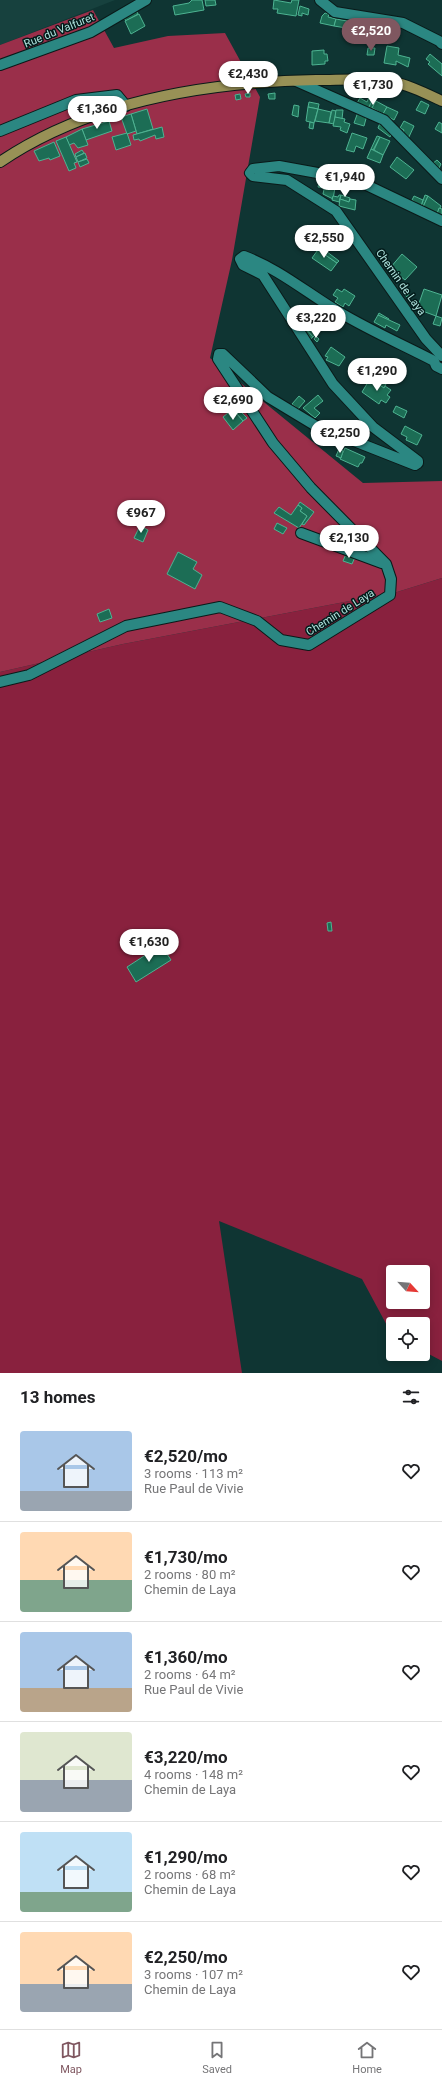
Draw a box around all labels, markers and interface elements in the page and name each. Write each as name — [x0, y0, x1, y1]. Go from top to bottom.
street label: Rue du Valfuret — [22, 10, 97, 50]
pin: €2,520 — [338, 18, 404, 52]
text: €2,520 — [351, 23, 391, 38]
pin: €2,430 — [215, 61, 281, 95]
text: €2,430 — [228, 66, 268, 81]
pin: €1,730 — [340, 72, 406, 106]
text: €1,730 — [353, 77, 393, 92]
pin: €1,360 — [64, 96, 130, 130]
text: €1,360 — [77, 101, 117, 116]
pin: €1,940 — [312, 164, 378, 198]
text: €1,940 — [325, 169, 365, 184]
pin: €2,550 — [291, 225, 357, 259]
text: €2,550 — [304, 230, 344, 245]
street label: Chemin de Laya — [373, 247, 428, 318]
pin: €3,220 — [283, 305, 349, 339]
text: €3,220 — [296, 310, 336, 325]
pin: €1,290 — [344, 358, 410, 392]
text: €1,290 — [357, 363, 397, 378]
pin: €2,690 — [200, 387, 266, 421]
text: €2,690 — [213, 392, 253, 407]
pin: €2,250 — [307, 420, 373, 454]
text: €2,250 — [320, 425, 360, 440]
pin: €967 — [117, 500, 165, 534]
text: €967 — [126, 505, 156, 520]
pin: €2,130 — [316, 525, 382, 559]
text: €2,130 — [329, 530, 369, 545]
street label: Chemin de Laya — [304, 586, 377, 639]
pin: €1,630 — [116, 929, 182, 963]
text: €1,630 — [129, 934, 169, 949]
north arrow — [386, 1265, 430, 1309]
map controls — [386, 1265, 430, 1361]
button: locate — [386, 1317, 430, 1361]
icon: filters — [400, 1386, 422, 1408]
text: 13 homes — [20, 1387, 96, 1407]
text: €2,520/mo — [144, 1446, 228, 1466]
icon: home — [52, 1447, 100, 1495]
icon: heart — [400, 1460, 422, 1482]
text: 3 rooms · 113 m² — [144, 1466, 243, 1481]
text: Rue Paul de Vivie — [144, 1481, 243, 1496]
text: €1,730/mo — [144, 1547, 228, 1567]
icon: home — [52, 1548, 100, 1596]
icon: heart — [400, 1561, 422, 1583]
text: 2 rooms · 80 m² — [144, 1567, 236, 1582]
text: Chemin de Laya — [144, 1582, 236, 1597]
text: €1,360/mo — [144, 1647, 228, 1667]
icon: home — [52, 1648, 100, 1696]
icon: heart — [400, 1661, 422, 1683]
text: 2 rooms · 64 m² — [144, 1667, 236, 1682]
text: Rue Paul de Vivie — [144, 1682, 243, 1697]
text: €3,220/mo — [144, 1747, 228, 1767]
icon: home — [52, 1748, 100, 1796]
icon: heart — [400, 1761, 422, 1783]
text: 4 rooms · 148 m² — [144, 1767, 243, 1782]
text: Chemin de Laya — [144, 1782, 236, 1797]
text: €1,290/mo — [144, 1847, 228, 1867]
icon: home — [52, 1848, 100, 1896]
icon: heart — [400, 1861, 422, 1883]
text: 2 rooms · 68 m² — [144, 1867, 236, 1882]
text: Chemin de Laya — [144, 1882, 236, 1897]
text: €2,250/mo — [144, 1947, 228, 1967]
icon: home — [52, 1948, 100, 1996]
icon: heart — [400, 1961, 422, 1983]
text: 3 rooms · 107 m² — [144, 1967, 243, 1982]
text: Chemin de Laya — [144, 1982, 236, 1997]
tab: Map — [60, 2039, 82, 2076]
tab: Saved — [202, 2039, 232, 2076]
tab: Home — [352, 2039, 382, 2076]

